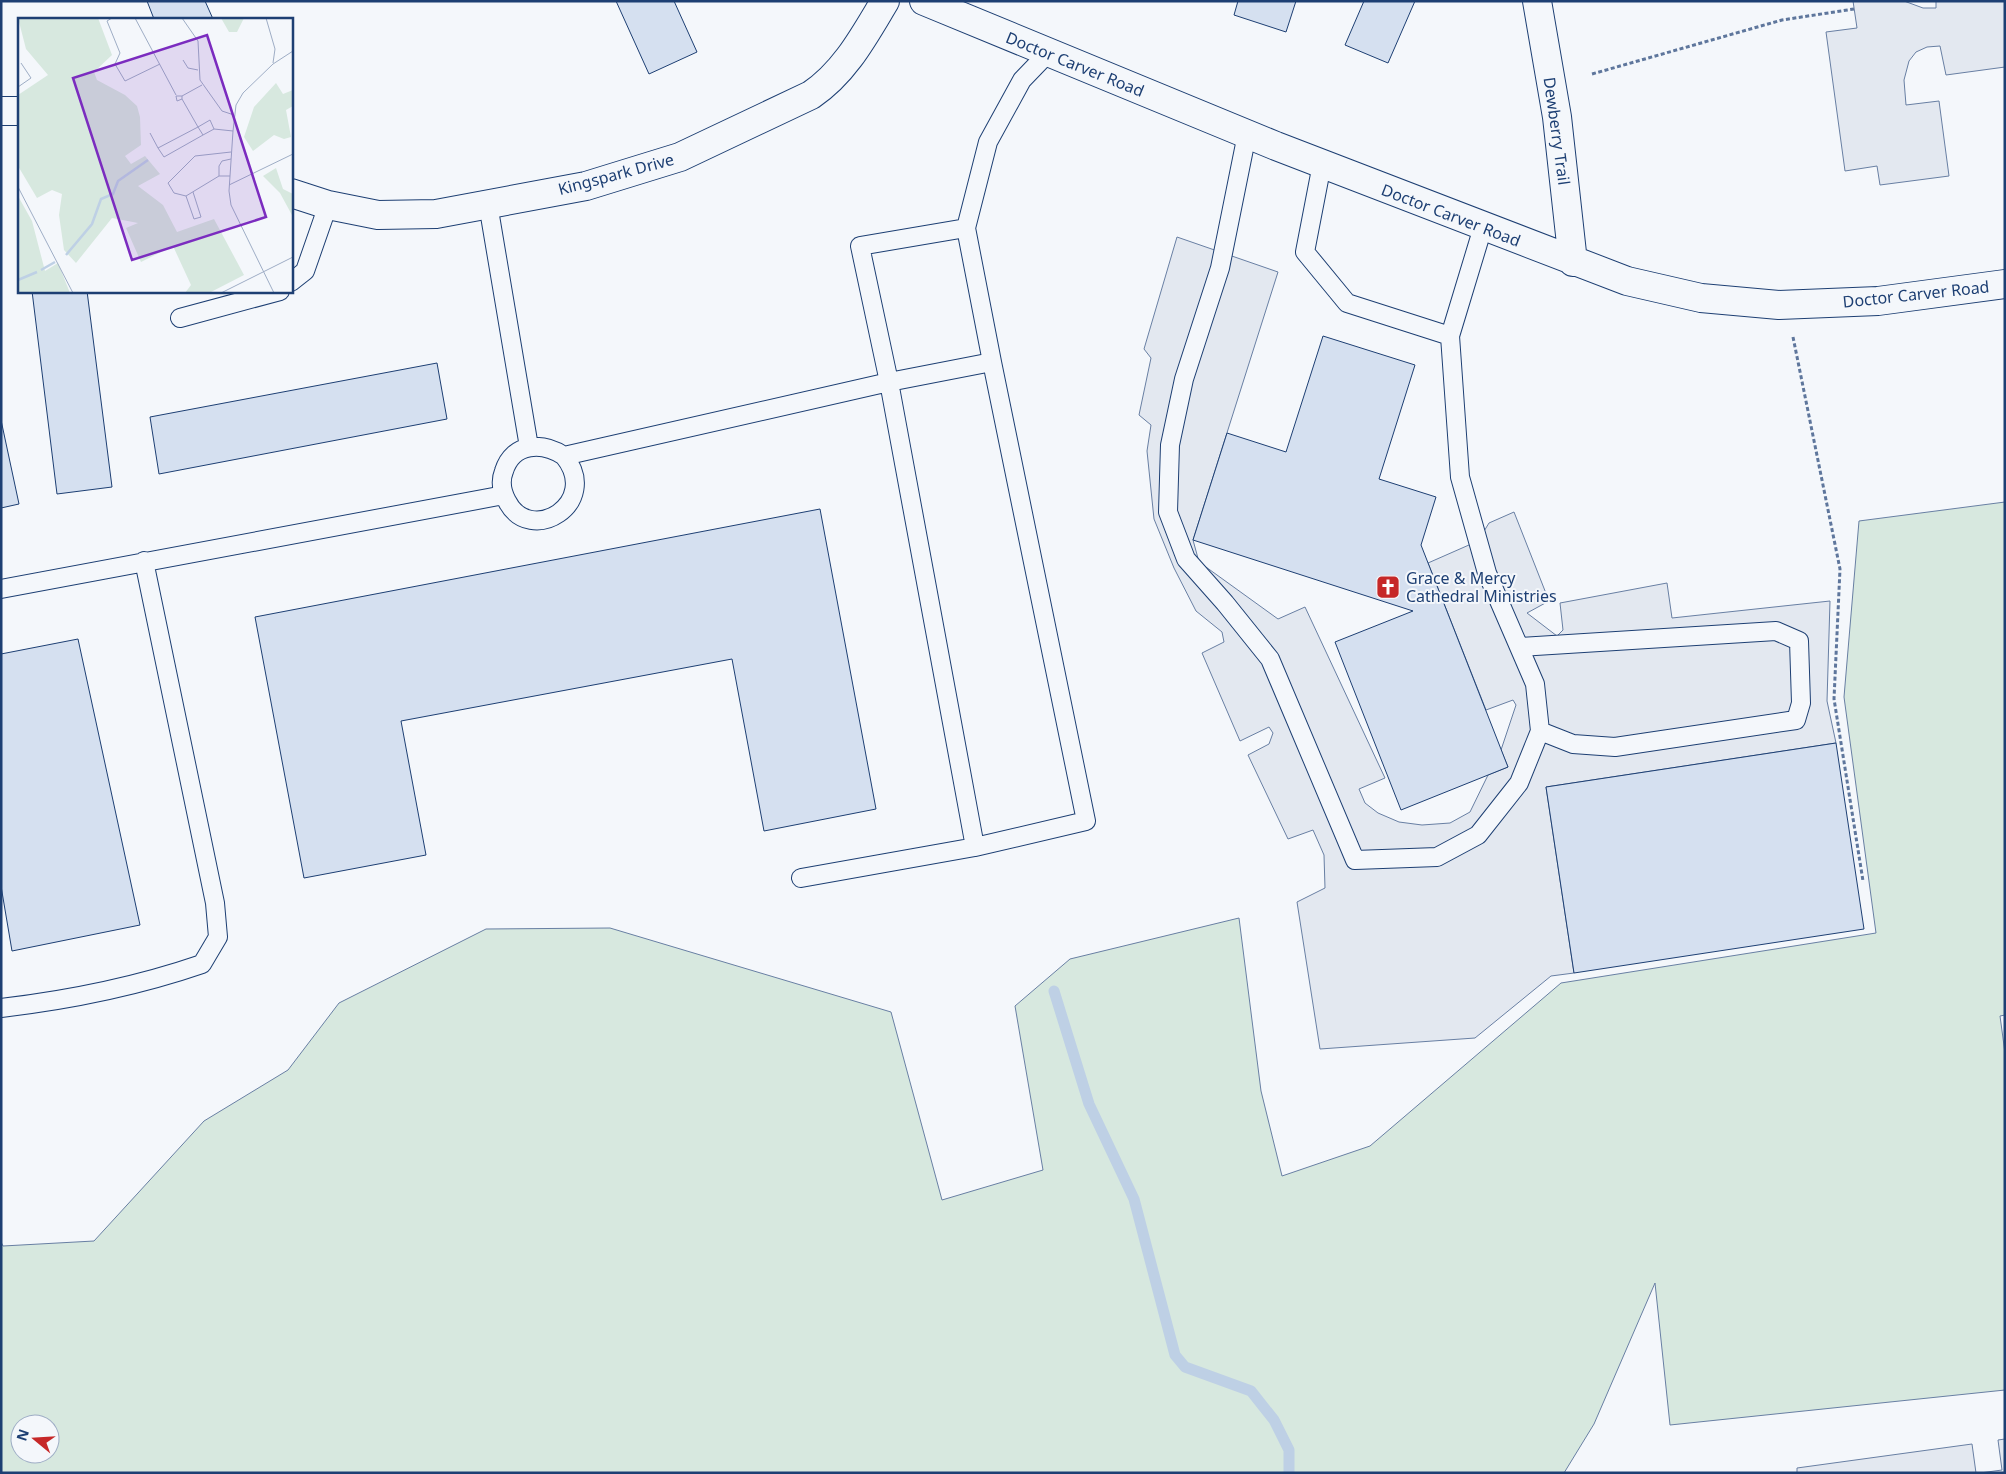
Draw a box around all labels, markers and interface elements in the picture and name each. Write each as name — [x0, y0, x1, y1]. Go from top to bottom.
inset map — [18, 18, 292, 292]
street label: Doctor Carver Road — [1003, 26, 1147, 102]
street label: Dewberry Trail — [1539, 76, 1575, 186]
street label: Kingspark Drive — [556, 148, 676, 200]
street label: Doctor Carver Road — [1378, 178, 1524, 252]
street label: Doctor Carver Road — [1842, 275, 1990, 313]
place label: Grace & Mercy Cathedral Ministries — [1406, 567, 1557, 607]
church icon: Grace & Mercy Cathedral Ministries — [1375, 574, 1401, 600]
north arrow — [10, 1414, 60, 1464]
text: N — [11, 1426, 33, 1443]

